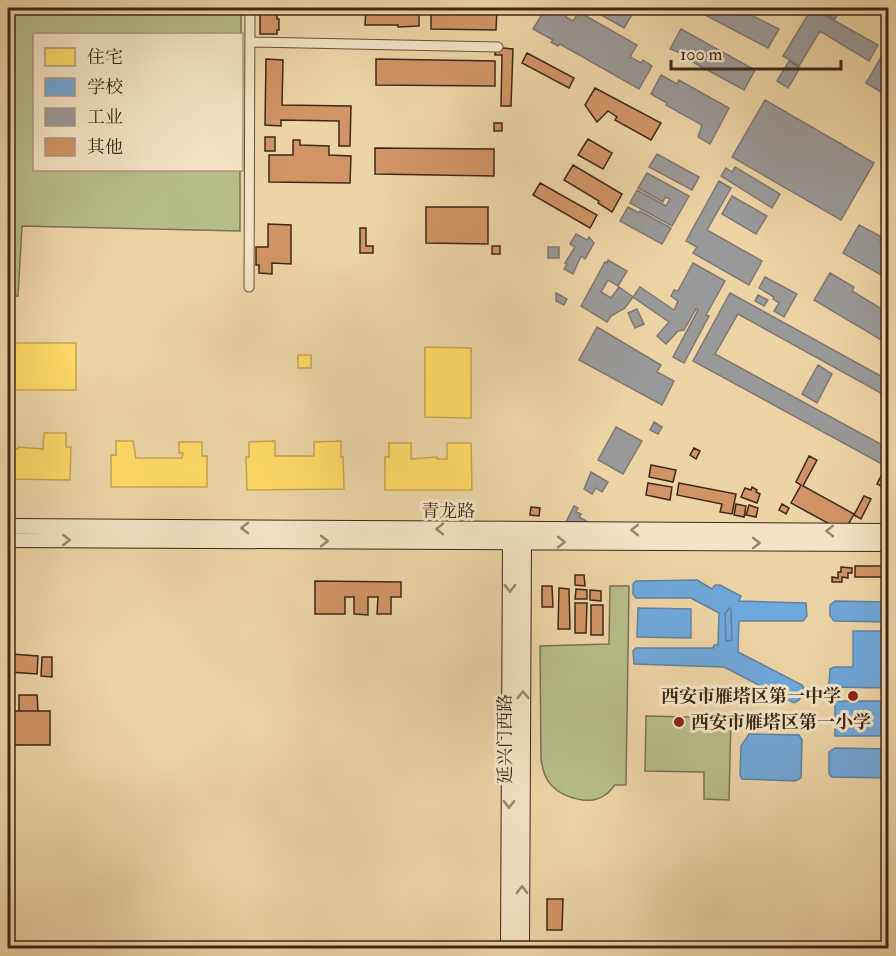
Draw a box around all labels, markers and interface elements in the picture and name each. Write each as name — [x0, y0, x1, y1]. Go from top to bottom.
legend — [33, 33, 243, 171]
scale bar — [671, 33, 840, 71]
text: 100 m — [680, 43, 723, 66]
text: 住宅 — [87, 46, 123, 69]
text: 学校 — [87, 76, 123, 99]
text: 工业 — [87, 106, 123, 129]
text: 其他 — [87, 136, 123, 159]
street label: 青龙路 — [421, 500, 475, 523]
one-way arrow — [241, 522, 250, 534]
one-way arrow — [436, 523, 445, 535]
one-way arrow — [631, 524, 640, 536]
one-way arrow — [826, 525, 835, 537]
one-way arrow — [61, 534, 70, 546]
one-way arrow — [319, 535, 328, 547]
one-way arrow — [556, 536, 565, 548]
one-way arrow — [751, 537, 760, 549]
one-way arrow — [504, 584, 516, 593]
place label: 西安市雁塔区第一中学 — [661, 685, 841, 708]
marker: 西安市雁塔区第一中学 — [846, 689, 860, 703]
one-way arrow — [517, 691, 530, 700]
street label: 延兴门西路 — [494, 694, 517, 784]
place label: 西安市雁塔区第一小学 — [691, 711, 871, 734]
marker: 西安市雁塔区第一小学 — [672, 715, 686, 729]
one-way arrow — [503, 800, 515, 809]
one-way arrow — [516, 886, 528, 895]

